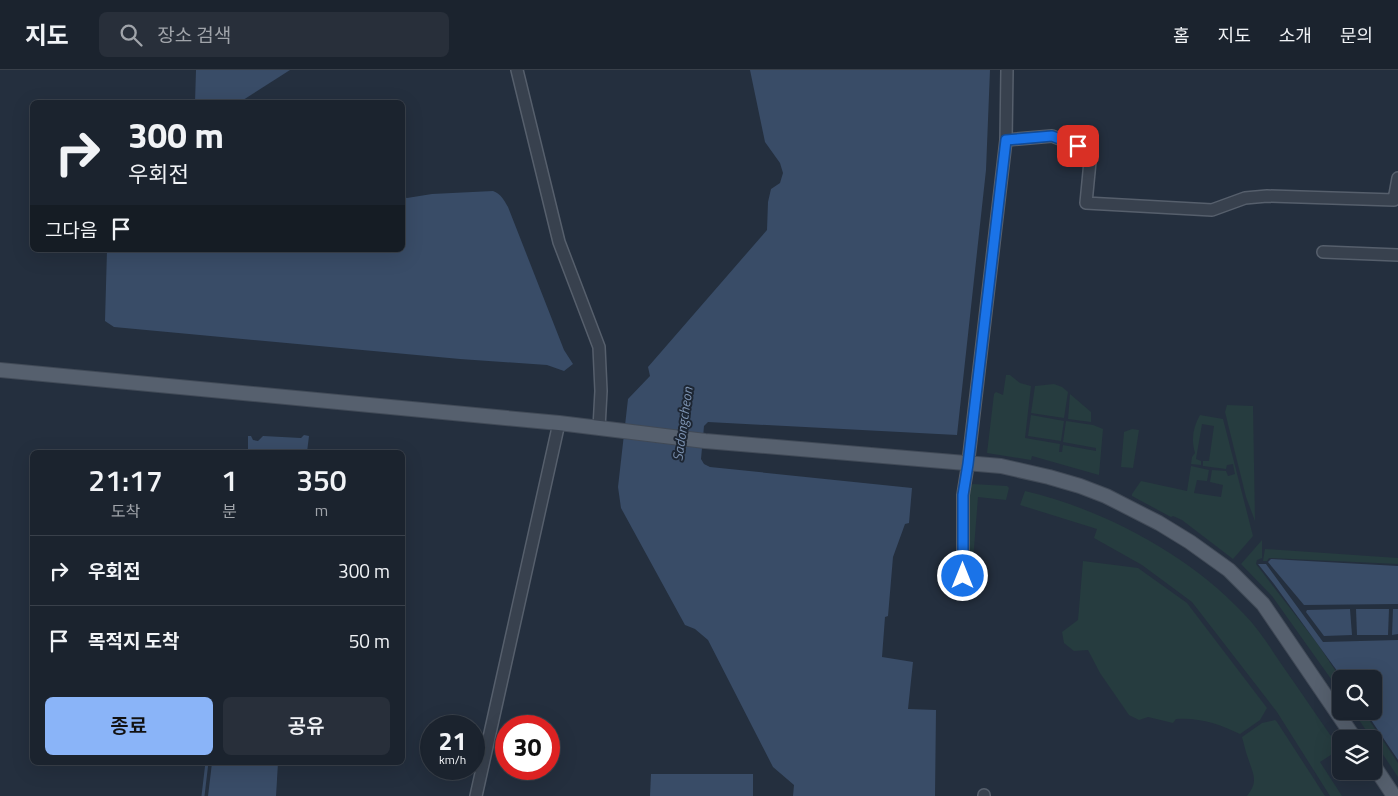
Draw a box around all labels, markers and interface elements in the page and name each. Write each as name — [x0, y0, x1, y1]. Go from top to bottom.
search box — [99, 12, 449, 57]
text: 지도 — [25, 17, 69, 53]
text: 장소 검색 — [157, 20, 231, 49]
icon: search — [117, 21, 145, 49]
text: 홈 — [1173, 22, 1190, 49]
text: 지도 — [1218, 22, 1251, 49]
text: 소개 — [1279, 22, 1312, 49]
text: 문의 — [1340, 22, 1373, 49]
text: 300 m — [128, 108, 224, 162]
icon: right — [45, 120, 110, 185]
pin — [1057, 125, 1099, 167]
icon: arrive — [1064, 132, 1092, 160]
text: 우회전 — [128, 157, 189, 191]
text: 그다음 — [45, 215, 97, 244]
icon: arrive — [107, 215, 135, 243]
water label: Sadongcheon — [666, 385, 698, 462]
text: 21:17 — [88, 457, 163, 503]
text: 1 — [221, 457, 238, 503]
text: 350 — [296, 457, 347, 503]
text: m — [315, 498, 328, 522]
text: 도착 — [111, 499, 140, 523]
text: 분 — [222, 499, 237, 523]
position arrow — [936, 549, 988, 601]
text: 우회전 — [88, 556, 140, 585]
text: 300 m — [338, 556, 390, 585]
icon: right — [45, 557, 73, 585]
text: 목적지 도착 — [88, 626, 180, 655]
text: 50 m — [349, 626, 390, 655]
icon: arrive — [45, 627, 73, 655]
map controls — [1332, 670, 1382, 780]
button: search — [1332, 670, 1382, 720]
button: 종료 — [45, 697, 213, 755]
button: 공유 — [223, 697, 390, 755]
speed limit sign: 30 — [495, 715, 560, 780]
text: 21 — [438, 722, 467, 760]
button: layers — [1332, 730, 1382, 780]
text: km/h — [439, 750, 466, 769]

